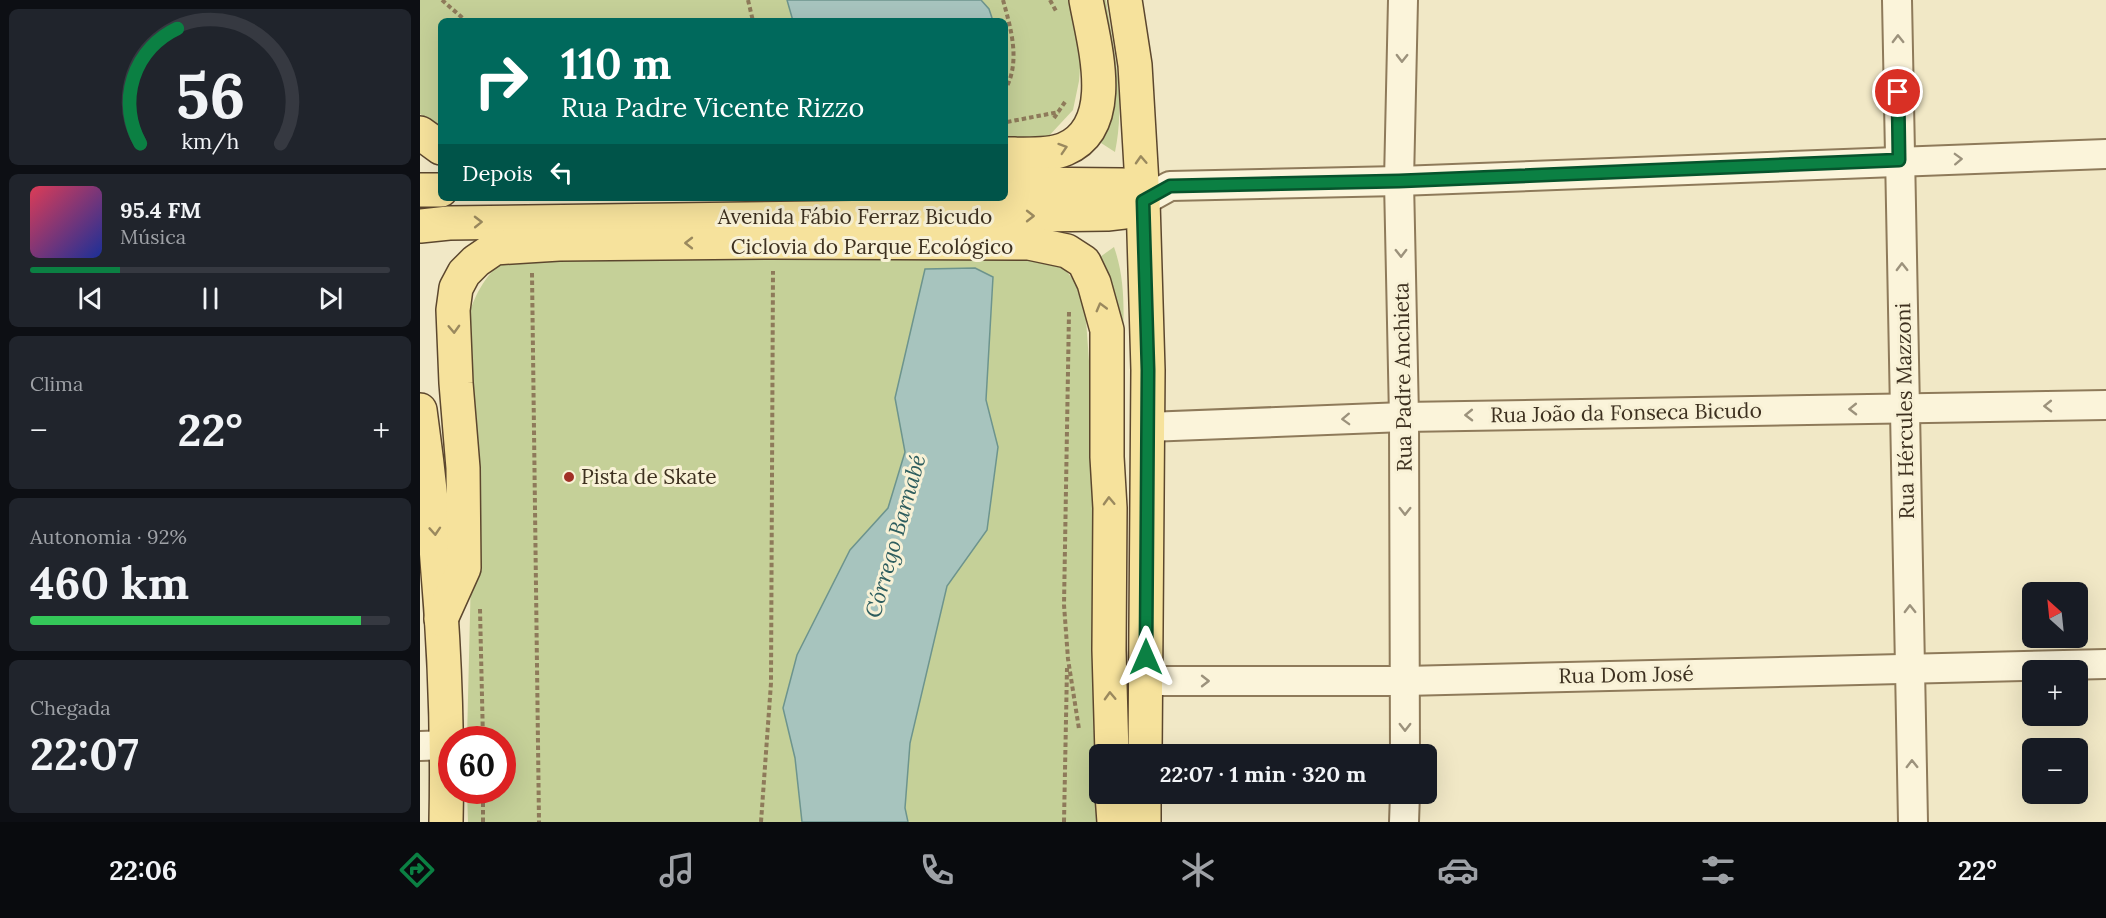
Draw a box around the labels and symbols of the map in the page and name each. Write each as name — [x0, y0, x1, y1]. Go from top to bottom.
one-way arrow — [1892, 34, 1904, 43]
one-way arrow — [1396, 54, 1408, 63]
pin — [1872, 66, 1923, 117]
one-way arrow — [1057, 143, 1067, 155]
one-way arrow — [1953, 152, 1962, 165]
one-way arrow — [1134, 156, 1147, 165]
street label: Avenida Fábio Ferraz Bicudo — [717, 203, 992, 230]
one-way arrow — [1026, 210, 1035, 222]
one-way arrow — [474, 216, 483, 228]
street label: Ciclovia do Parque Ecológico — [731, 233, 1013, 260]
one-way arrow — [685, 237, 694, 249]
one-way arrow — [1394, 249, 1407, 258]
one-way arrow — [1896, 263, 1908, 272]
street label: Rua Padre Anchieta — [1387, 282, 1418, 472]
one-way arrow — [1096, 302, 1108, 313]
street label: Rua Hércules Mazzoni — [1889, 302, 1920, 520]
one-way arrow — [448, 324, 460, 333]
street label: Rua João da Fonseca Bicudo — [1490, 397, 1762, 428]
one-way arrow — [2043, 400, 2052, 412]
one-way arrow — [1848, 403, 1857, 415]
one-way arrow — [1464, 409, 1473, 422]
one-way arrow — [1341, 412, 1350, 425]
water label: Córrego Barnabé — [858, 451, 932, 621]
place label: Pista de Skate — [581, 463, 717, 490]
marker: Pista de Skate — [562, 470, 576, 484]
one-way arrow — [1103, 497, 1116, 506]
one-way arrow — [1399, 507, 1411, 516]
one-way arrow — [428, 526, 441, 535]
north arrow — [2022, 582, 2088, 648]
one-way arrow — [1904, 605, 1916, 614]
position arrow — [1114, 625, 1178, 689]
street label: Rua Dom José — [1558, 660, 1694, 689]
one-way arrow — [1200, 675, 1209, 687]
one-way arrow — [1104, 692, 1117, 701]
one-way arrow — [1399, 723, 1411, 732]
speed limit sign: 60 — [438, 726, 516, 804]
one-way arrow — [1906, 759, 1918, 768]

